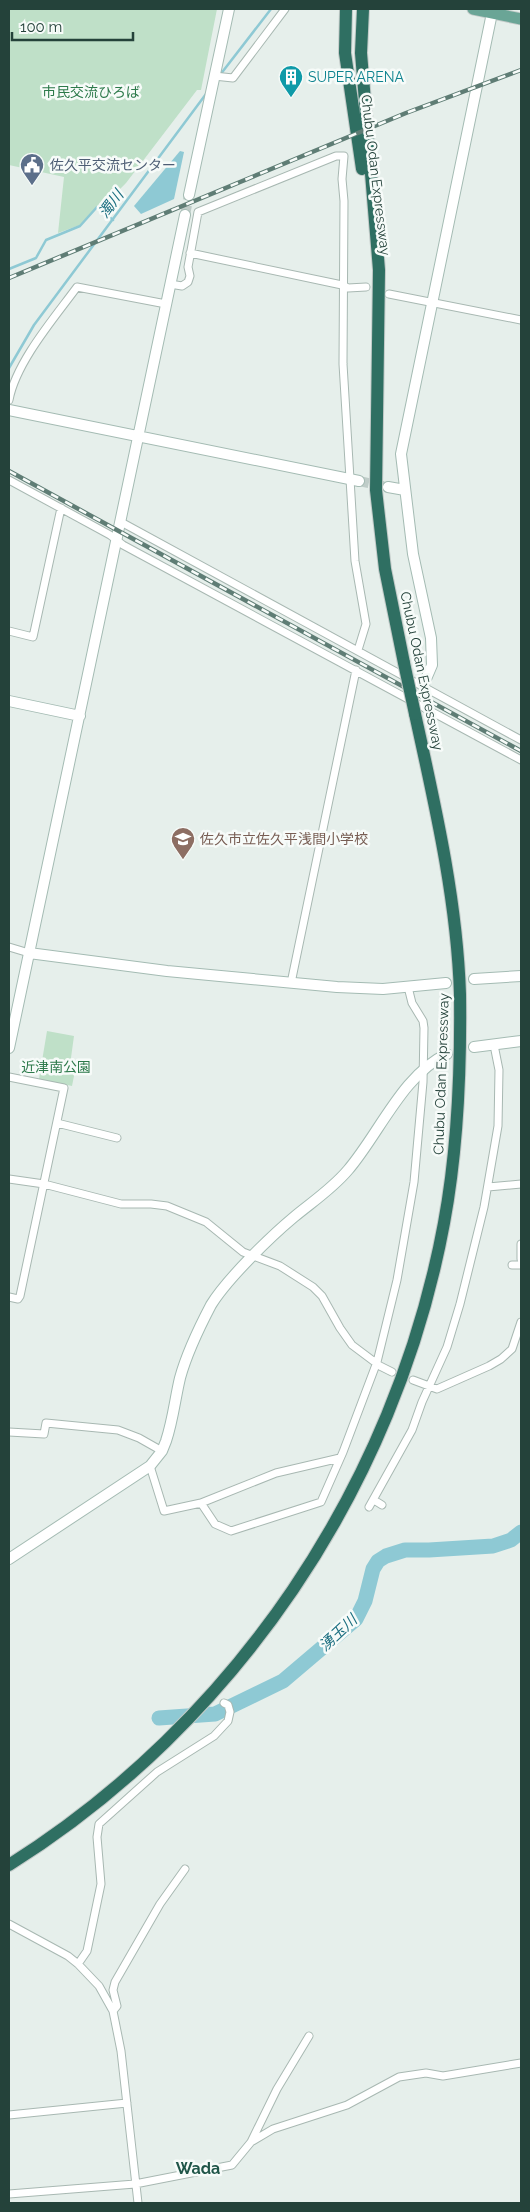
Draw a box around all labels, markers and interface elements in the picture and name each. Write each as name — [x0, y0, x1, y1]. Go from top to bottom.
scale bar — [12, 10, 134, 42]
text: 100 m — [20, 18, 62, 36]
building icon: SUPER ARENA — [278, 64, 304, 98]
place label: SUPER ARENA — [308, 69, 405, 85]
park label: 市民交流ひろば — [42, 84, 140, 100]
street label: Chubu Odan Expressway — [358, 94, 394, 257]
public building icon: 佐久平交流センター — [19, 152, 45, 186]
place label: 佐久平交流センター — [50, 157, 176, 173]
water label: 濁川 — [95, 185, 128, 221]
street label: Chubu Odan Expressway — [397, 590, 447, 752]
school or university icon: 佐久市立佐久平浅間小学校 — [170, 826, 196, 860]
place label: 佐久市立佐久平浅間小学校 — [200, 831, 368, 847]
street label: Chubu Odan Expressway — [430, 992, 452, 1155]
park label: 近津南公園 — [21, 1059, 91, 1075]
water label: 湧玉川 — [315, 1610, 362, 1655]
district label: Wada — [176, 2159, 220, 2178]

